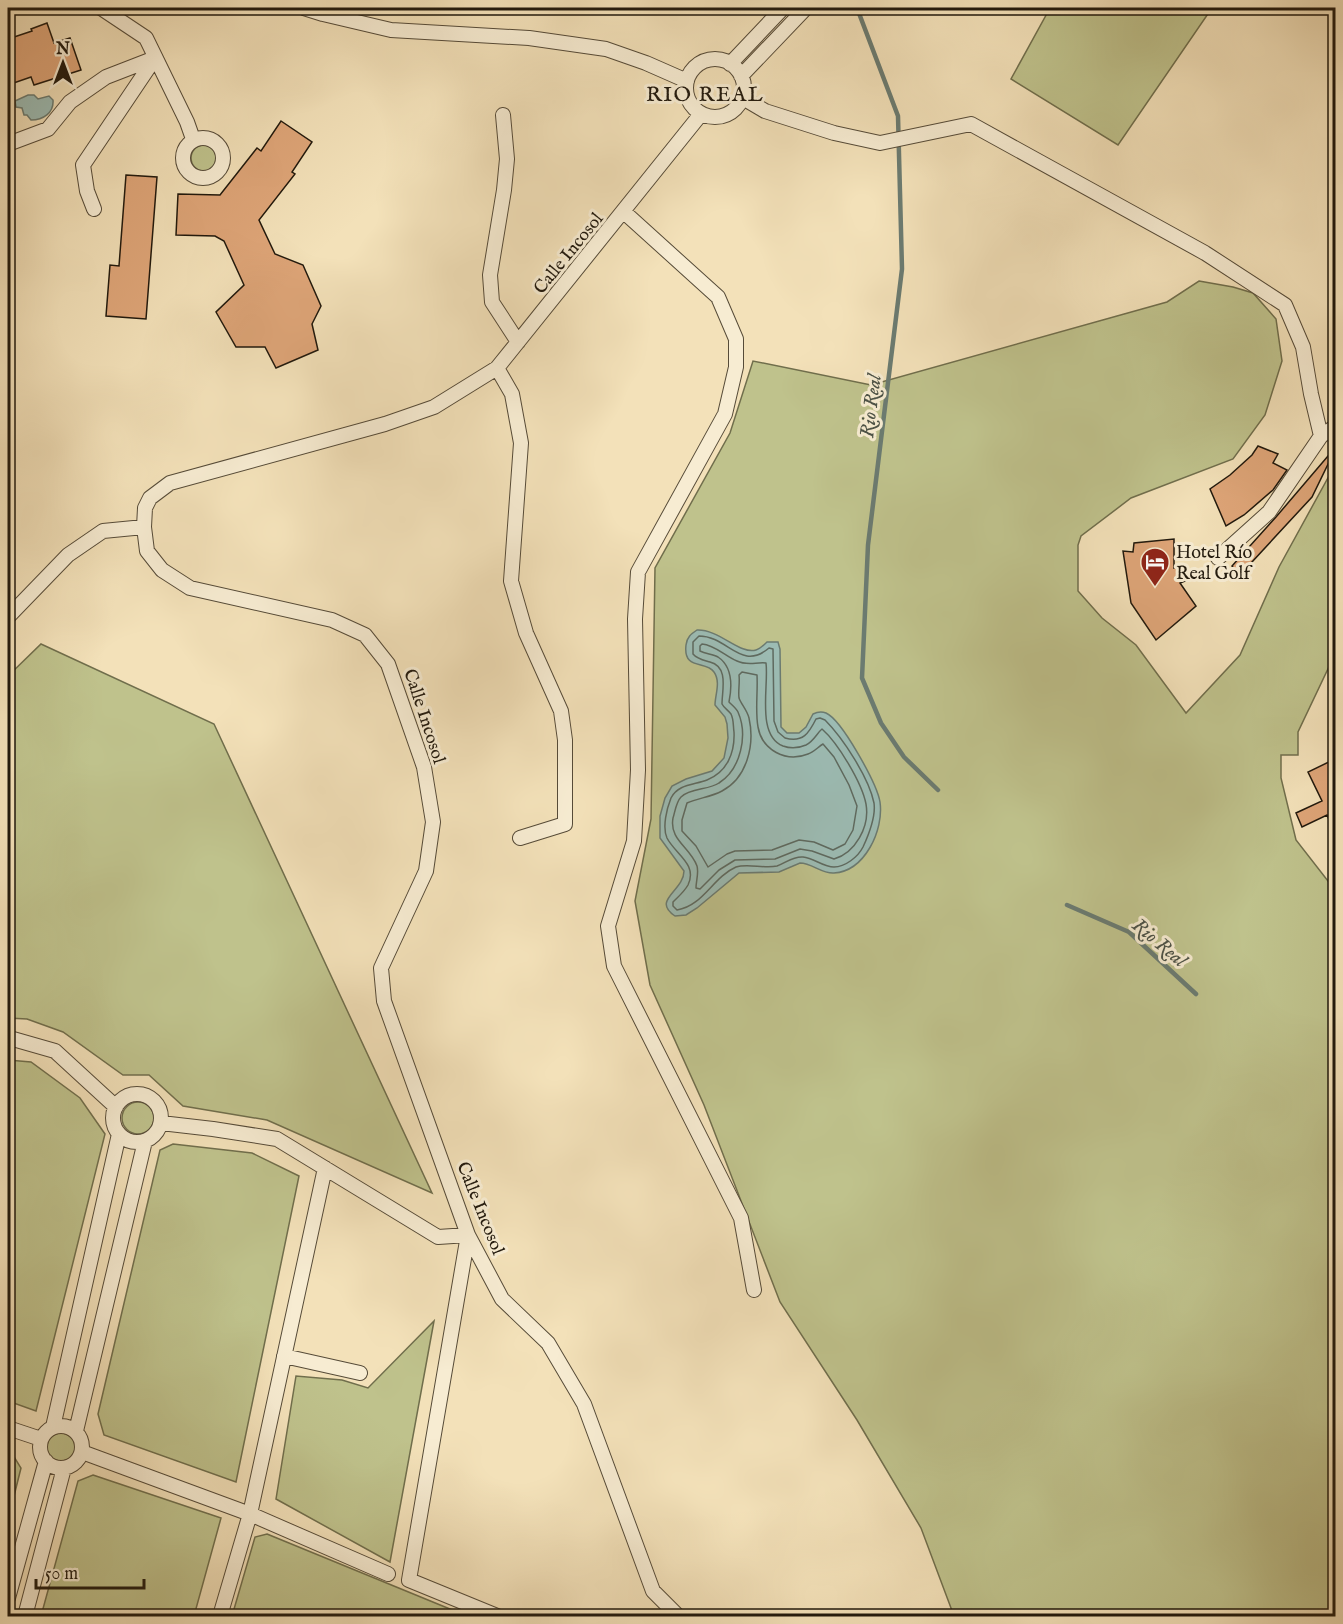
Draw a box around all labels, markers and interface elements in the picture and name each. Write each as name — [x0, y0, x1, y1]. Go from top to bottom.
north arrow — [33, 33, 93, 93]
text: N — [55, 40, 70, 60]
district label: RIO REAL — [646, 82, 764, 109]
street label: Calle Incosol — [529, 208, 609, 299]
water label: Rio Real — [855, 371, 888, 439]
place label: Hotel Río Real Golf — [1176, 542, 1253, 586]
hotel icon: Hotel Río Real Golf — [1139, 546, 1171, 588]
street label: Calle Incosol — [397, 666, 450, 767]
water label: Rio Real — [1127, 913, 1193, 975]
street label: Calle Incosol — [451, 1159, 509, 1258]
scale bar — [36, 1552, 144, 1590]
text: 50 m — [45, 1563, 78, 1586]

